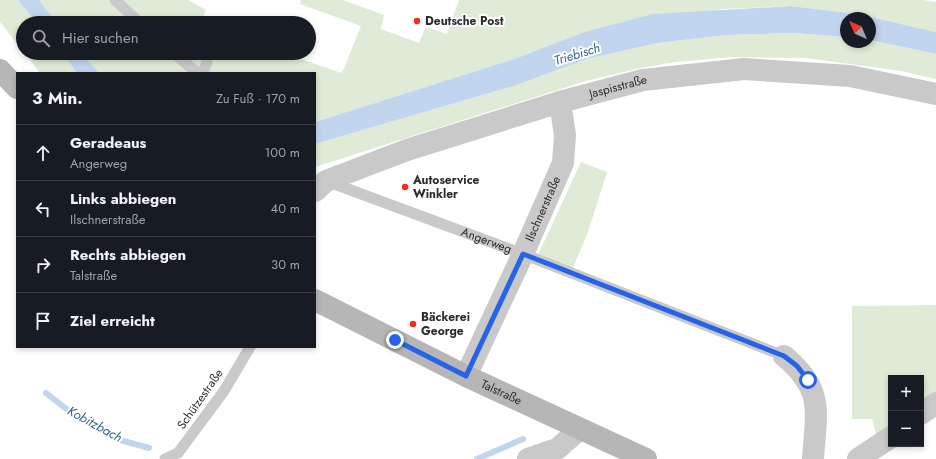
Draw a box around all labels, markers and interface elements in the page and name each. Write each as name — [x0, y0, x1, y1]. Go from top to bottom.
place label: Deutsche Post — [425, 12, 504, 30]
north arrow — [840, 12, 876, 48]
search box — [16, 16, 316, 60]
marker: Deutsche Post — [412, 16, 422, 26]
icon: search — [30, 27, 52, 49]
text: Hier suchen — [62, 27, 139, 49]
water label: Triebisch — [552, 38, 603, 70]
street label: Jaspisstraße — [585, 71, 648, 103]
text: 3 Min. — [32, 86, 83, 110]
text: Zu Fuß · 170 m — [216, 89, 300, 108]
text: Geradeaus — [70, 132, 146, 154]
icon: ahead — [32, 142, 54, 164]
text: 100 m — [265, 143, 300, 162]
text: Angerweg — [70, 154, 127, 173]
place label: Autoservice Winkler — [412, 171, 480, 203]
street label: Ilschnerstraße — [521, 173, 565, 244]
marker: Autoservice Winkler — [400, 182, 410, 192]
text: Links abbiegen — [70, 188, 176, 210]
icon: left — [32, 198, 54, 220]
text: 40 m — [271, 199, 300, 218]
text: Ilschnerstraße — [70, 210, 146, 229]
street label: Angerweg — [459, 223, 514, 258]
text: Rechts abbiegen — [70, 244, 186, 266]
icon: right — [32, 254, 54, 276]
text: 30 m — [271, 255, 300, 274]
text: Talstraße — [70, 266, 117, 285]
place label: Bäckerei George — [421, 308, 470, 340]
icon: arrive — [32, 310, 54, 332]
text: Ziel erreicht — [70, 310, 155, 332]
marker: Bäckerei George — [408, 319, 418, 329]
route end — [386, 331, 404, 349]
street label: Schützestraße — [173, 365, 227, 433]
route start — [799, 371, 817, 389]
street label: Talstraße — [478, 375, 525, 410]
map controls — [888, 375, 924, 447]
button: + — [888, 375, 924, 411]
water label: Kobitzbach — [64, 401, 126, 447]
button: − — [888, 411, 924, 447]

